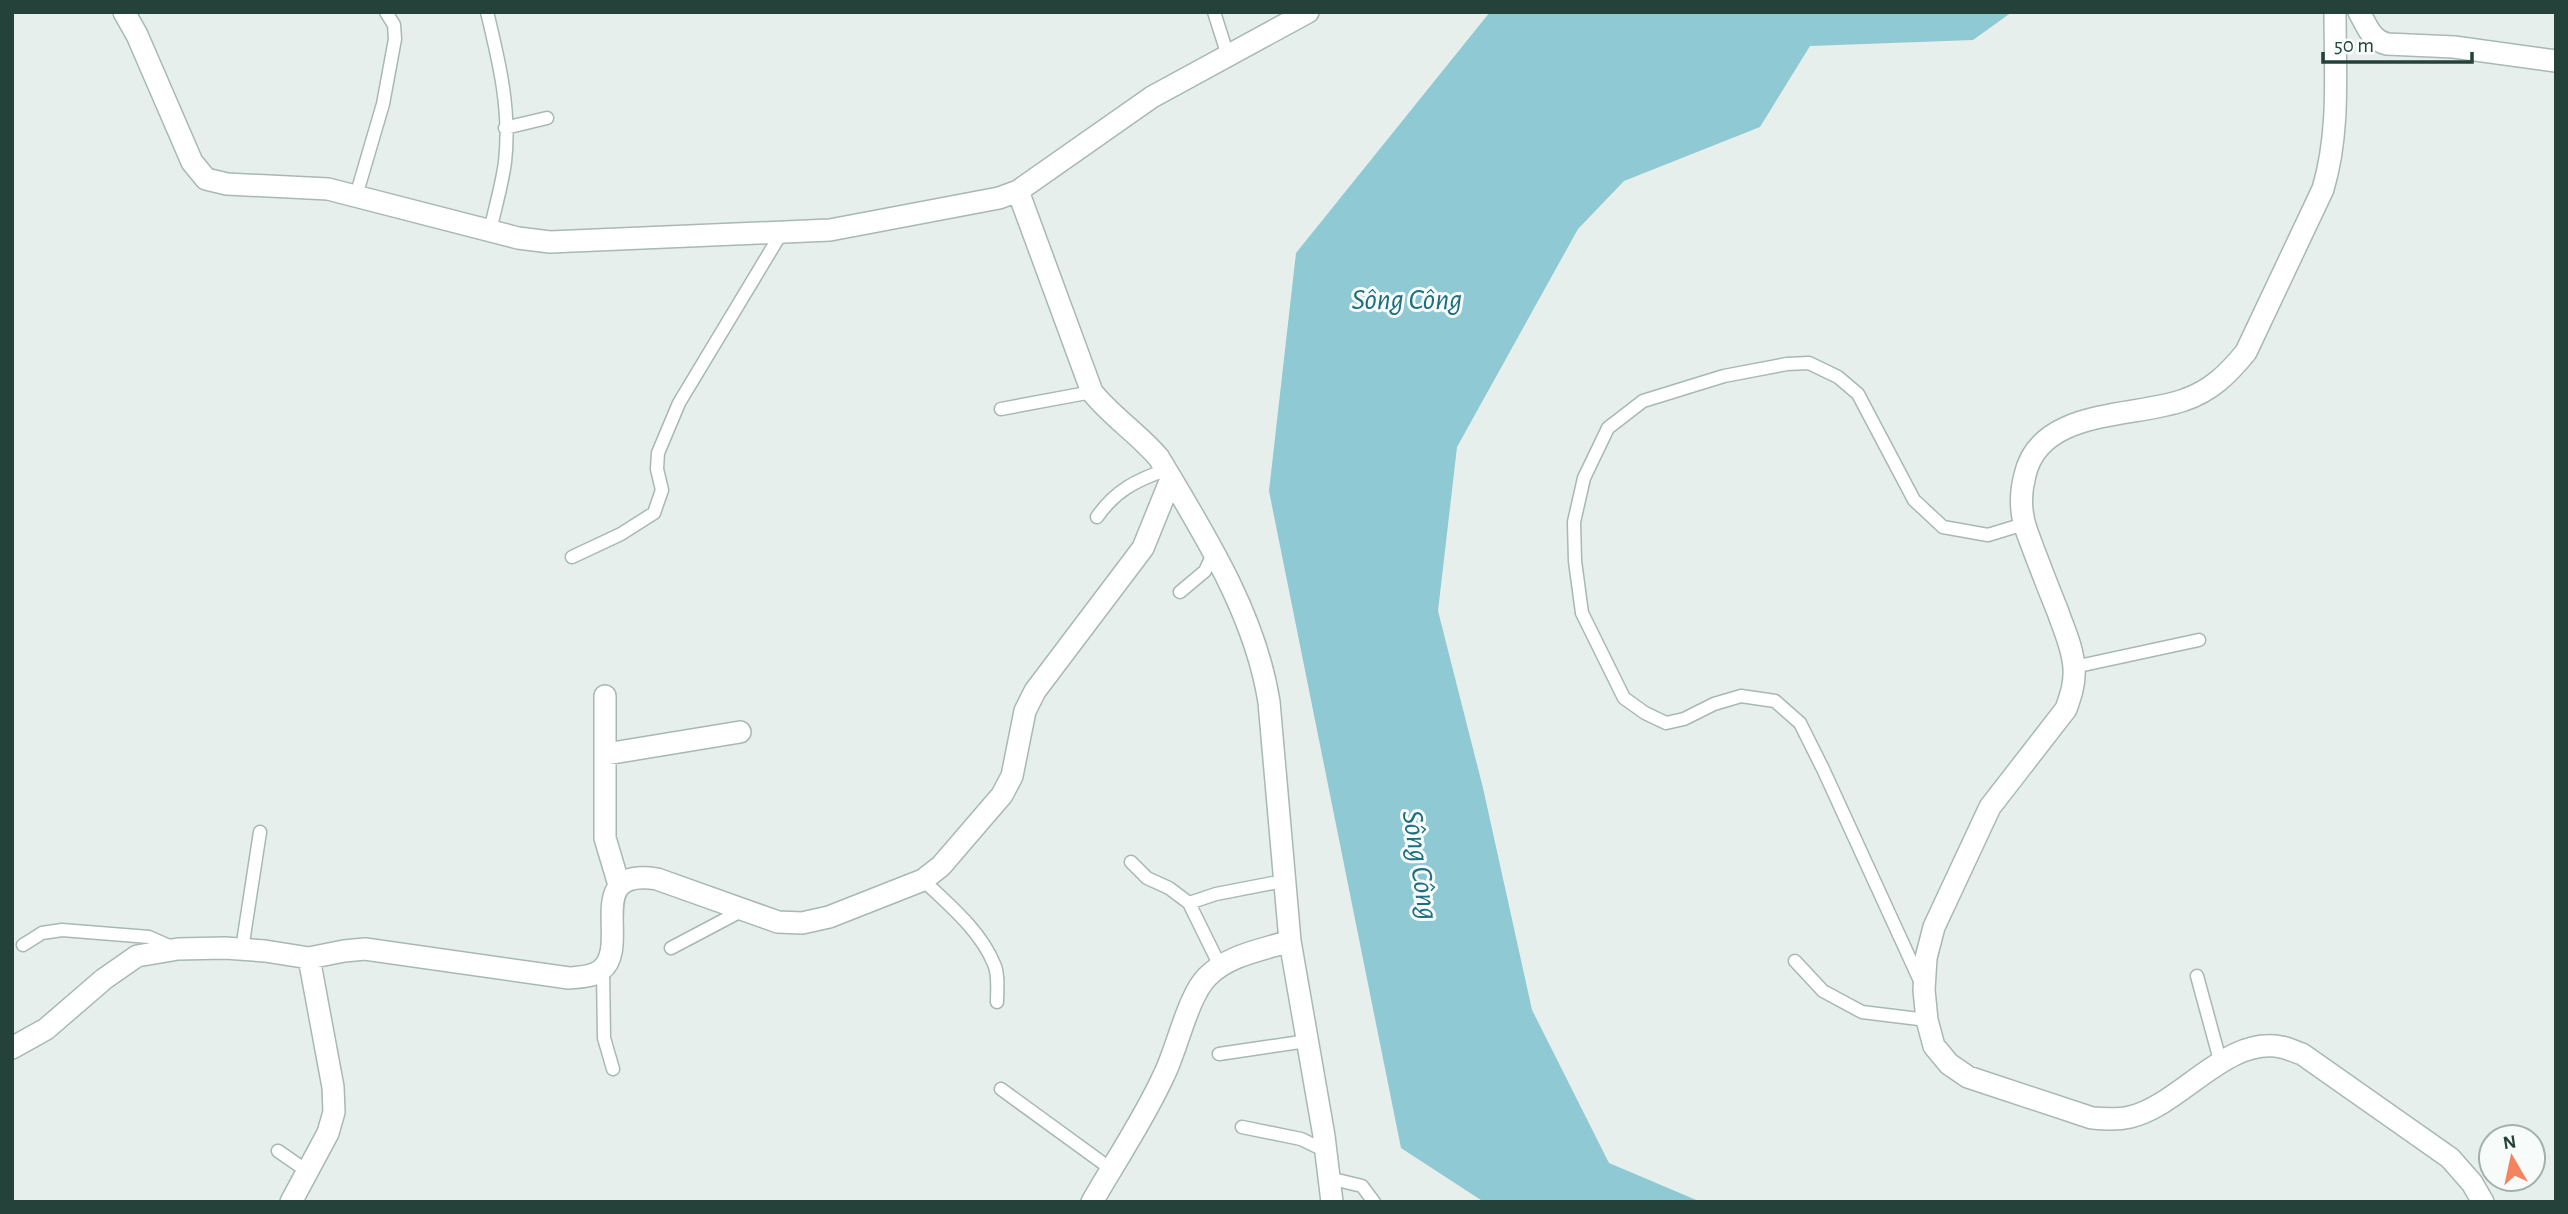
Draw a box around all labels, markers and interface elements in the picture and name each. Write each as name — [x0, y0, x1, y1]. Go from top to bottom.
scale bar — [2323, 21, 2472, 65]
text: 50 m — [2334, 35, 2374, 56]
water label: Sông Công — [1352, 285, 1462, 315]
water label: Sông Công — [1397, 808, 1444, 922]
north arrow — [2477, 1123, 2547, 1193]
text: N — [2502, 1132, 2518, 1153]

